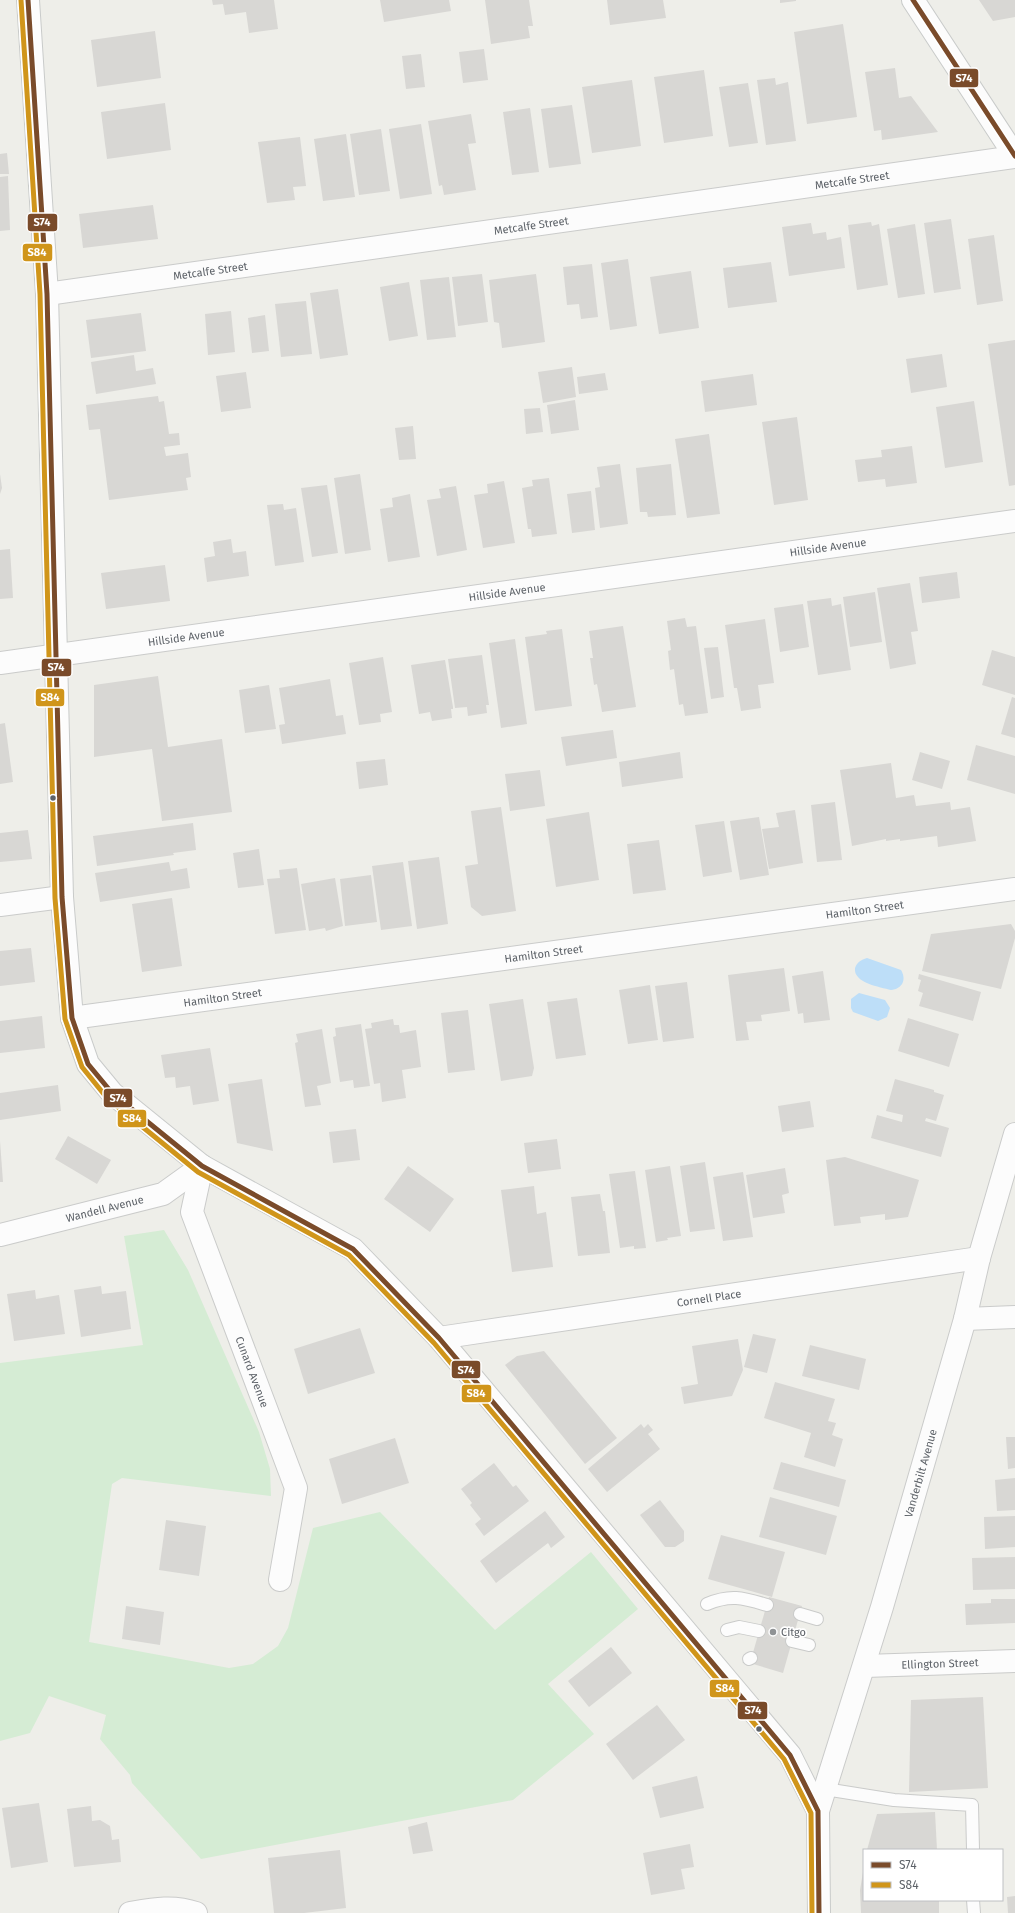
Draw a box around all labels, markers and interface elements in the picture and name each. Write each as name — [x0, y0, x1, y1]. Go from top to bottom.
line badge: S74 — [949, 68, 979, 88]
text: S74 — [956, 72, 973, 85]
street label: Metcalfe Street — [814, 168, 890, 192]
line badge: S74 — [27, 213, 58, 232]
street label: Metcalfe Street — [493, 214, 569, 237]
text: S74 — [34, 216, 51, 229]
line badge: S84 — [22, 243, 53, 262]
text: S84 — [28, 246, 46, 259]
street label: Metcalfe Street — [172, 259, 248, 283]
street label: Hillside Avenue — [789, 535, 867, 559]
street label: Hillside Avenue — [468, 580, 546, 604]
street label: Hillside Avenue — [147, 625, 225, 649]
line badge: S74 — [41, 658, 72, 677]
text: S74 — [48, 661, 65, 674]
line badge: S84 — [35, 688, 65, 707]
text: S84 — [41, 691, 59, 704]
unlabelled marker — [48, 793, 58, 803]
street label: Hamilton Street — [825, 898, 905, 921]
street label: Hamilton Street — [504, 942, 584, 965]
street label: Hamilton Street — [183, 986, 263, 1009]
line badge: S74 — [103, 1088, 133, 1108]
text: S74 — [110, 1092, 127, 1105]
line badge: S84 — [117, 1109, 147, 1128]
text: S84 — [123, 1112, 141, 1125]
street label: Wandell Avenue — [64, 1193, 145, 1225]
street label: Cornell Place — [676, 1287, 742, 1309]
street label: Cunard Avenue — [233, 1335, 272, 1409]
line badge: S74 — [451, 1360, 481, 1379]
text: S74 — [458, 1364, 475, 1377]
line badge: S84 — [461, 1384, 492, 1403]
text: S84 — [467, 1387, 485, 1400]
street label: Vanderbilt Avenue — [902, 1428, 939, 1519]
place label: Citgo — [781, 1626, 806, 1639]
marker: Citgo — [768, 1627, 778, 1637]
street label: Ellington Street — [901, 1656, 979, 1671]
line badge: S84 — [709, 1679, 740, 1698]
text: S84 — [716, 1682, 734, 1695]
line badge: S74 — [737, 1701, 768, 1720]
text: S74 — [745, 1704, 762, 1717]
unlabelled marker — [754, 1724, 764, 1734]
legend — [863, 1849, 1003, 1901]
text: S74 — [899, 1858, 917, 1872]
text: S84 — [899, 1878, 919, 1892]

